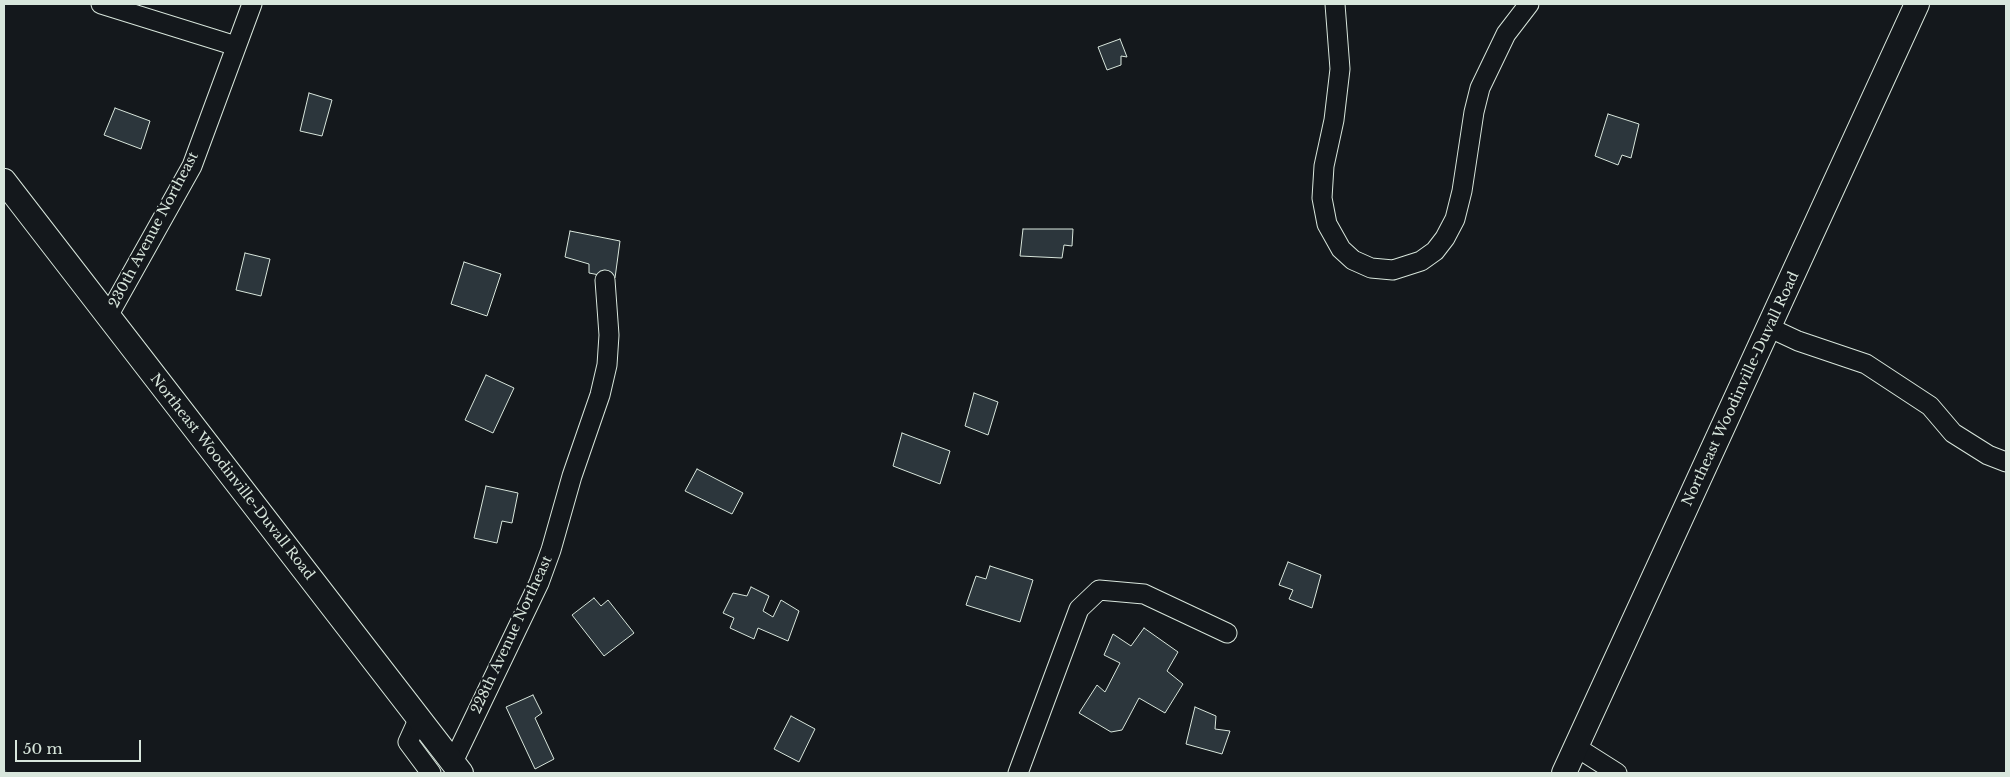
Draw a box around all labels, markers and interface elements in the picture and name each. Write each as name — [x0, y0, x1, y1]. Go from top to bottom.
street label: 230th Avenue Northeast — [106, 149, 202, 311]
street label: Northeast Woodinville-Duvall Road — [1679, 269, 1803, 509]
street label: Northeast Woodinville-Duvall Road — [146, 371, 318, 583]
street label: 228th Avenue Northeast — [468, 553, 556, 717]
scale bar — [18, 730, 144, 762]
text: 50 m — [23, 739, 63, 758]

